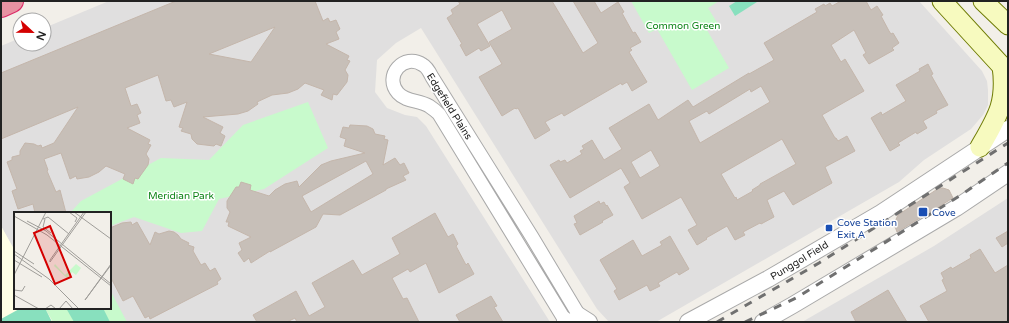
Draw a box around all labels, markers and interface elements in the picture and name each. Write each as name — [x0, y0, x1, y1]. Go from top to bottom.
north arrow — [12, 12, 52, 52]
park label: Common Green — [646, 20, 720, 32]
text: N — [33, 29, 48, 42]
street label: Edgefield Plains — [424, 71, 475, 142]
park label: Meridian Park — [148, 190, 215, 202]
marker: Cove — [917, 206, 929, 218]
place label: Cove — [932, 207, 956, 219]
inset map — [14, 212, 111, 309]
place label: Cove Station Exit A — [837, 217, 897, 241]
marker: Cove Station Exit A — [824, 223, 834, 233]
street label: Punggol Field — [768, 239, 831, 283]

